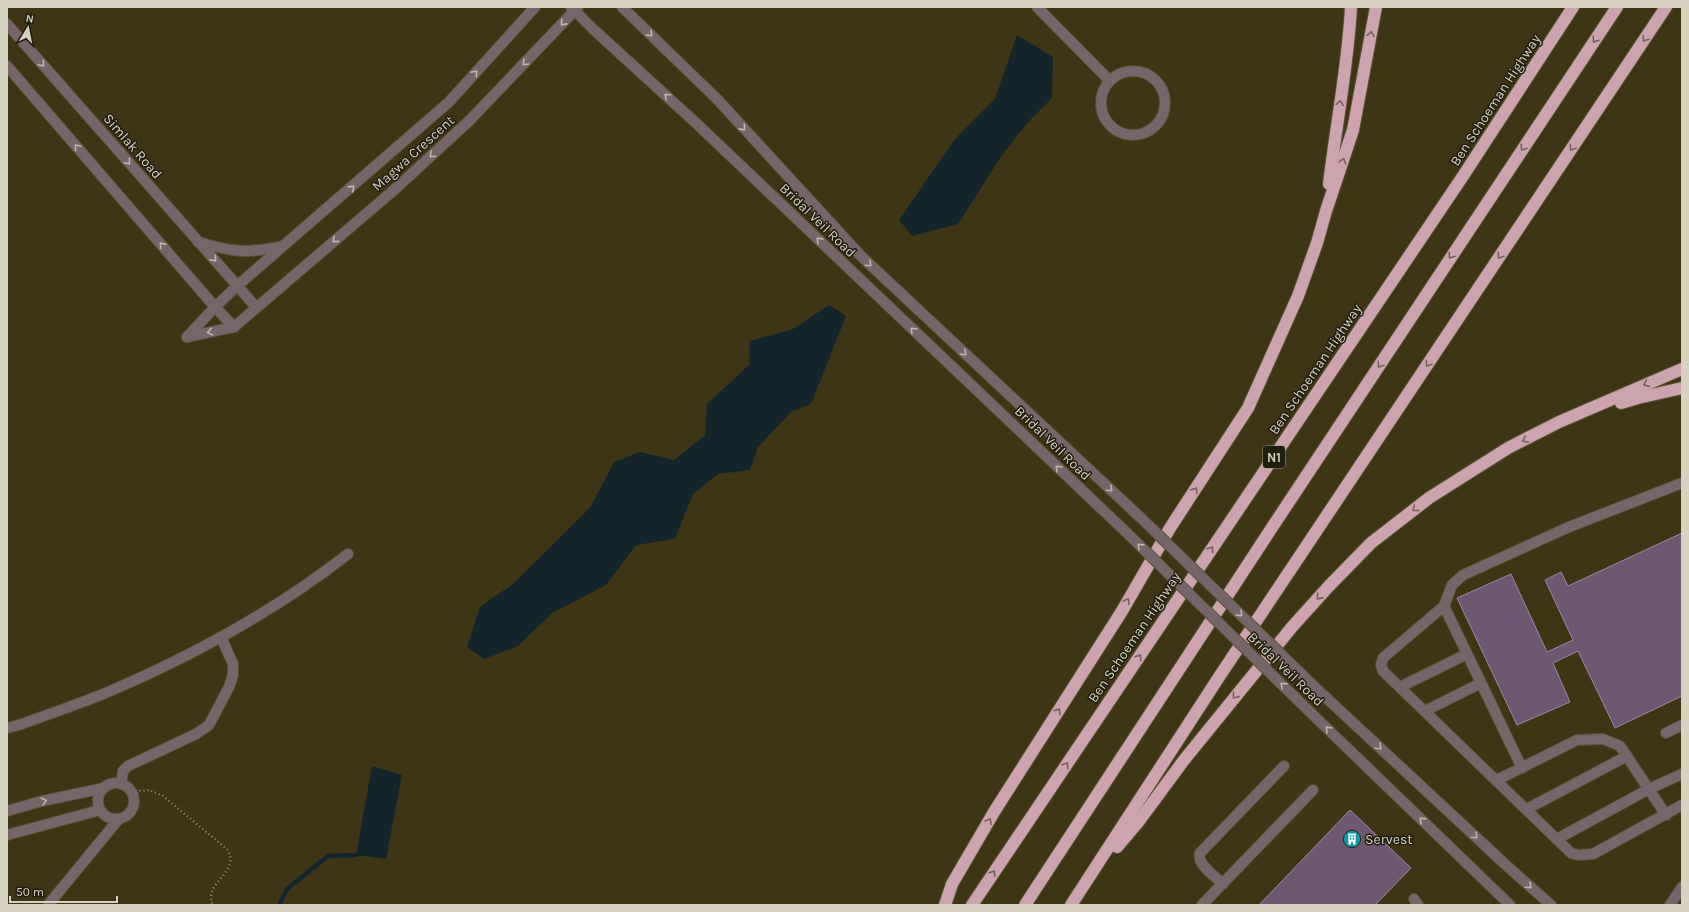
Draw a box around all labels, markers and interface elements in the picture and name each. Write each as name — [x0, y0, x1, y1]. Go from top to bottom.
north arrow — [8, 8, 48, 48]
text: N — [25, 12, 35, 26]
one-way arrow — [560, 18, 568, 26]
one-way arrow — [645, 29, 653, 37]
one-way arrow — [1366, 31, 1374, 37]
street label: Ben Schoeman Highway — [1446, 31, 1545, 169]
one-way arrow — [1593, 35, 1600, 42]
one-way arrow — [1643, 35, 1650, 42]
one-way arrow — [522, 58, 530, 66]
one-way arrow — [37, 59, 45, 67]
one-way arrow — [470, 70, 478, 78]
one-way arrow — [664, 94, 672, 101]
one-way arrow — [1335, 100, 1344, 106]
street label: Simlak Road — [100, 110, 166, 182]
street label: Magwa Crescent — [369, 112, 458, 195]
one-way arrow — [738, 123, 745, 131]
one-way arrow — [1570, 143, 1577, 150]
one-way arrow — [75, 144, 82, 151]
one-way arrow — [1520, 144, 1528, 151]
one-way arrow — [430, 150, 437, 157]
one-way arrow — [123, 157, 131, 165]
one-way arrow — [1338, 157, 1346, 164]
street label: Bridal Veil Road — [776, 180, 859, 261]
one-way arrow — [347, 185, 355, 192]
one-way arrow — [332, 236, 339, 243]
one-way arrow — [816, 237, 824, 245]
one-way arrow — [159, 243, 166, 250]
one-way arrow — [1449, 252, 1456, 259]
one-way arrow — [1497, 252, 1505, 259]
one-way arrow — [209, 255, 216, 262]
one-way arrow — [864, 259, 872, 267]
street label: Ben Schoeman Highway — [1265, 301, 1366, 438]
one-way arrow — [207, 327, 213, 335]
one-way arrow — [911, 328, 918, 335]
one-way arrow — [959, 348, 967, 356]
one-way arrow — [1378, 360, 1385, 367]
one-way arrow — [1425, 360, 1433, 367]
one-way arrow — [1643, 380, 1650, 388]
street label: Bridal Veil Road — [1011, 403, 1094, 484]
one-way arrow — [1521, 435, 1529, 443]
road number: N1 — [1263, 446, 1285, 468]
one-way arrow — [1055, 465, 1063, 473]
one-way arrow — [1106, 485, 1113, 492]
one-way arrow — [1190, 487, 1198, 494]
one-way arrow — [1412, 505, 1419, 512]
one-way arrow — [1137, 543, 1145, 551]
one-way arrow — [1206, 546, 1214, 553]
street label: Ben Schoeman Highway — [1084, 569, 1185, 706]
one-way arrow — [1316, 592, 1324, 600]
one-way arrow — [1123, 598, 1130, 605]
one-way arrow — [1235, 609, 1243, 616]
street label: Bridal Veil Road — [1244, 629, 1327, 710]
one-way arrow — [1134, 654, 1142, 661]
one-way arrow — [1280, 682, 1288, 690]
one-way arrow — [1233, 692, 1240, 699]
one-way arrow — [1053, 708, 1061, 715]
one-way arrow — [1325, 726, 1333, 734]
one-way arrow — [1375, 742, 1382, 749]
one-way arrow — [1061, 762, 1069, 769]
one-way arrow — [41, 797, 48, 805]
one-way arrow — [1419, 817, 1427, 825]
one-way arrow — [984, 818, 991, 825]
building icon: Servest — [1342, 829, 1362, 849]
place label: Servest — [1365, 831, 1413, 848]
one-way arrow — [1470, 831, 1477, 838]
one-way arrow — [988, 870, 995, 877]
scale bar — [10, 878, 117, 904]
one-way arrow — [1524, 881, 1532, 888]
text: 50 m — [16, 885, 44, 899]

